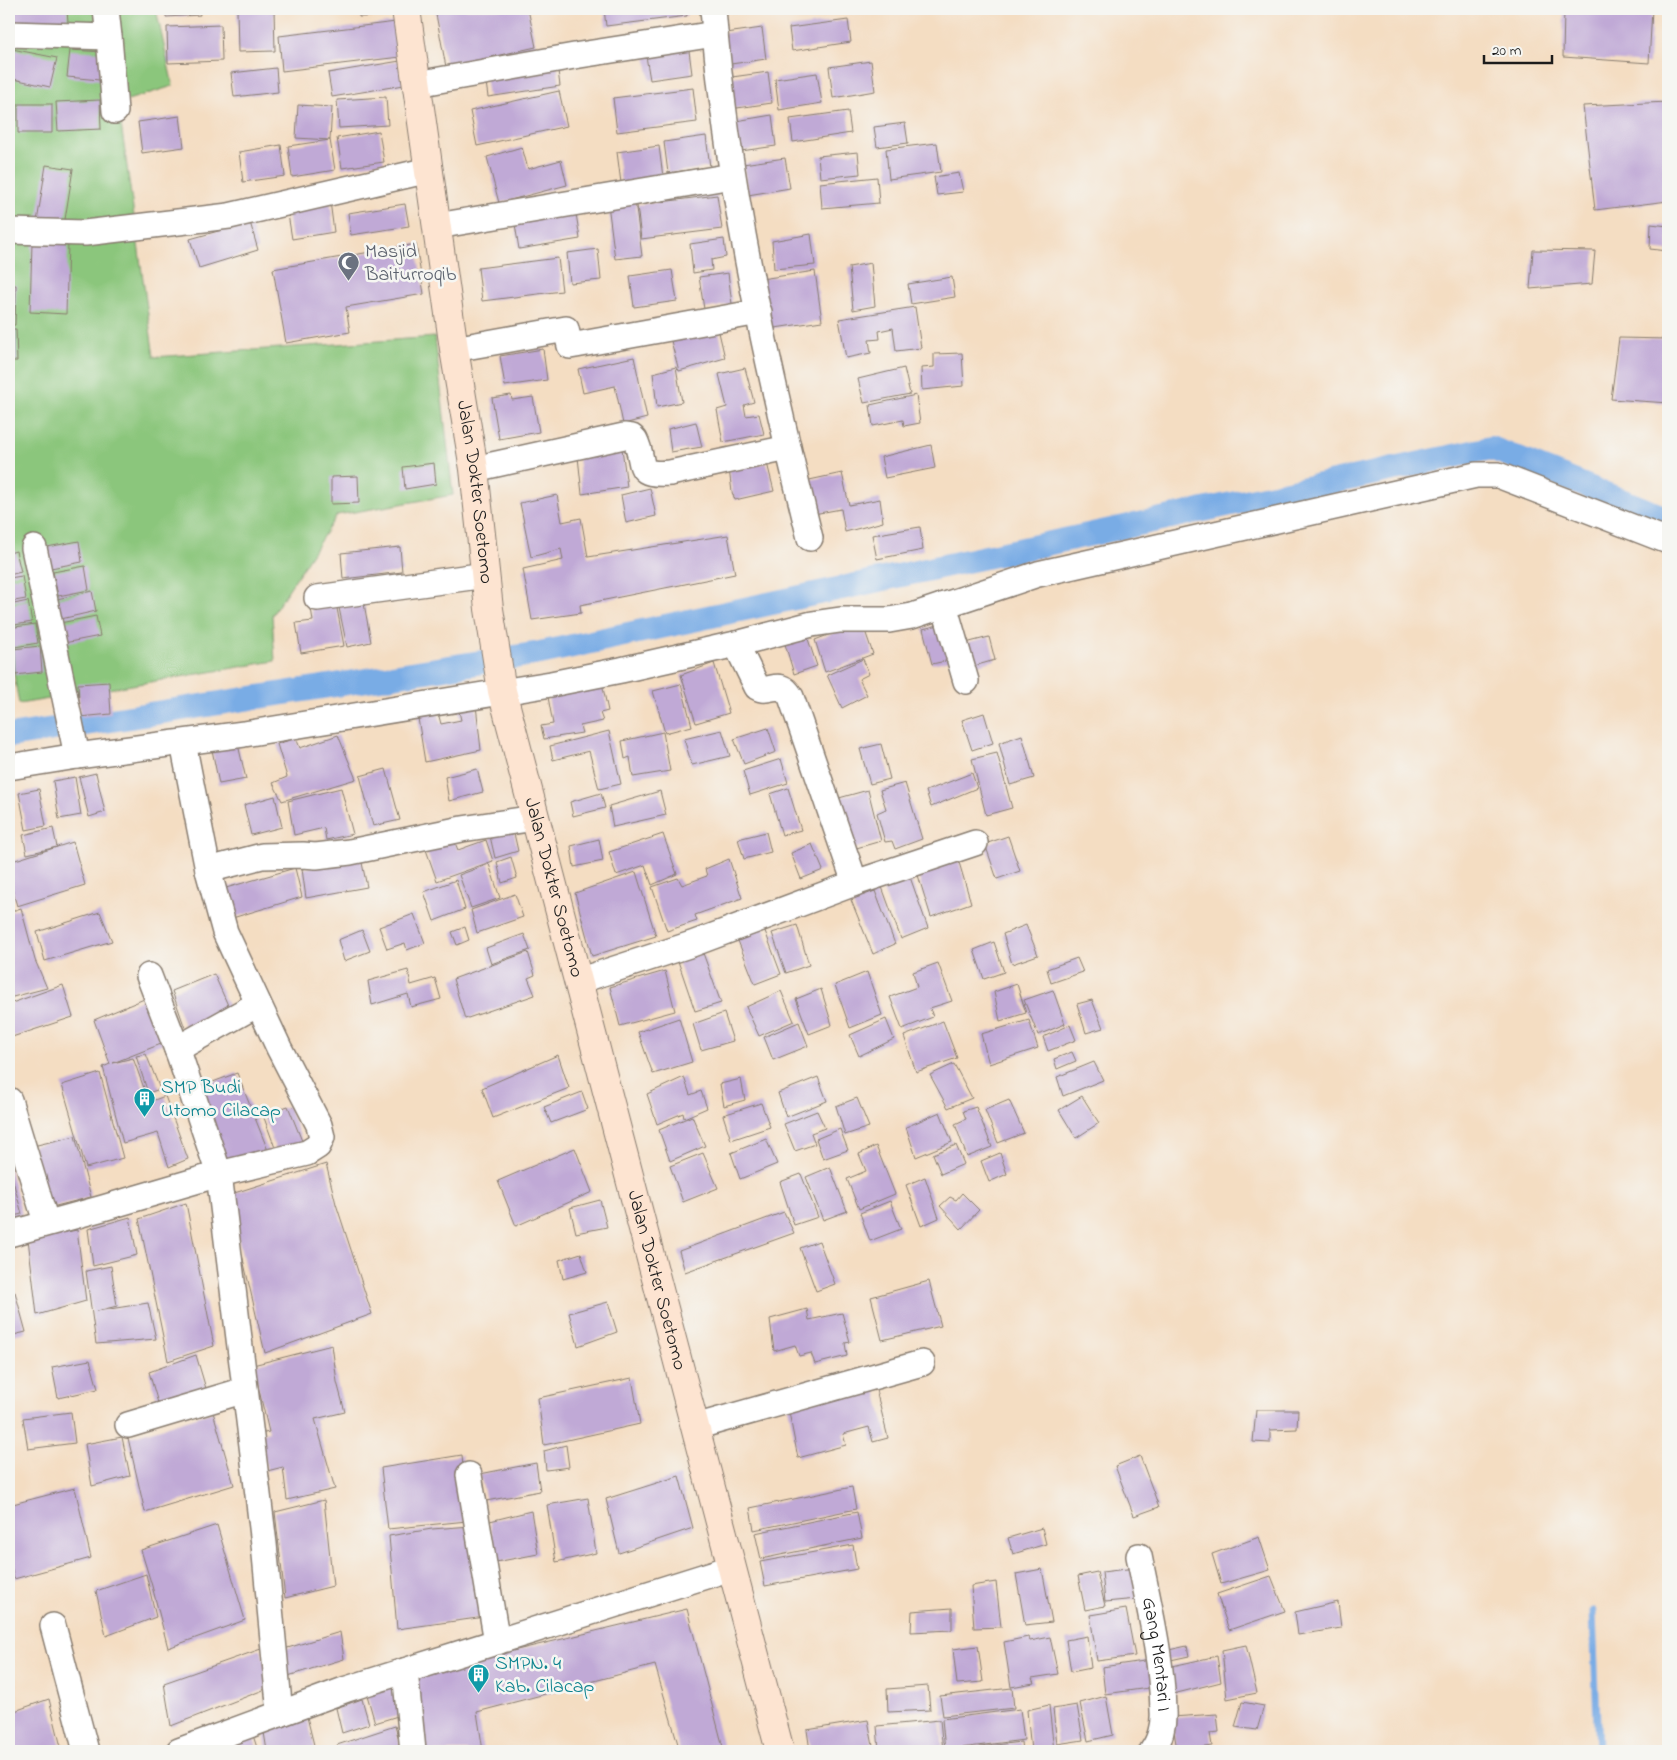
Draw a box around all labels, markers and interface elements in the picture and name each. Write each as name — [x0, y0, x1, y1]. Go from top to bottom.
scale bar — [1484, 32, 1552, 64]
text: 20 m — [1492, 40, 1522, 62]
place label: Masjid Baiturroqib — [364, 238, 457, 290]
mosque icon: Masjid Baiturroqib — [337, 251, 361, 282]
street label: Jalan Dokter Soetomo — [448, 398, 501, 585]
street label: Jalan Dokter Soetomo — [516, 794, 591, 981]
place label: SMP Budi Utomo Cilacap — [161, 1074, 281, 1126]
building icon: SMP Budi Utomo Cilacap — [133, 1087, 157, 1118]
street label: Jalan Dokter Soetomo — [619, 1187, 694, 1373]
street label: Gang Mentari I — [1133, 1595, 1178, 1712]
place label: SMPN. 4 Kab. Cilacap — [495, 1650, 595, 1702]
building icon: SMPN. 4 Kab. Cilacap — [467, 1663, 491, 1694]

